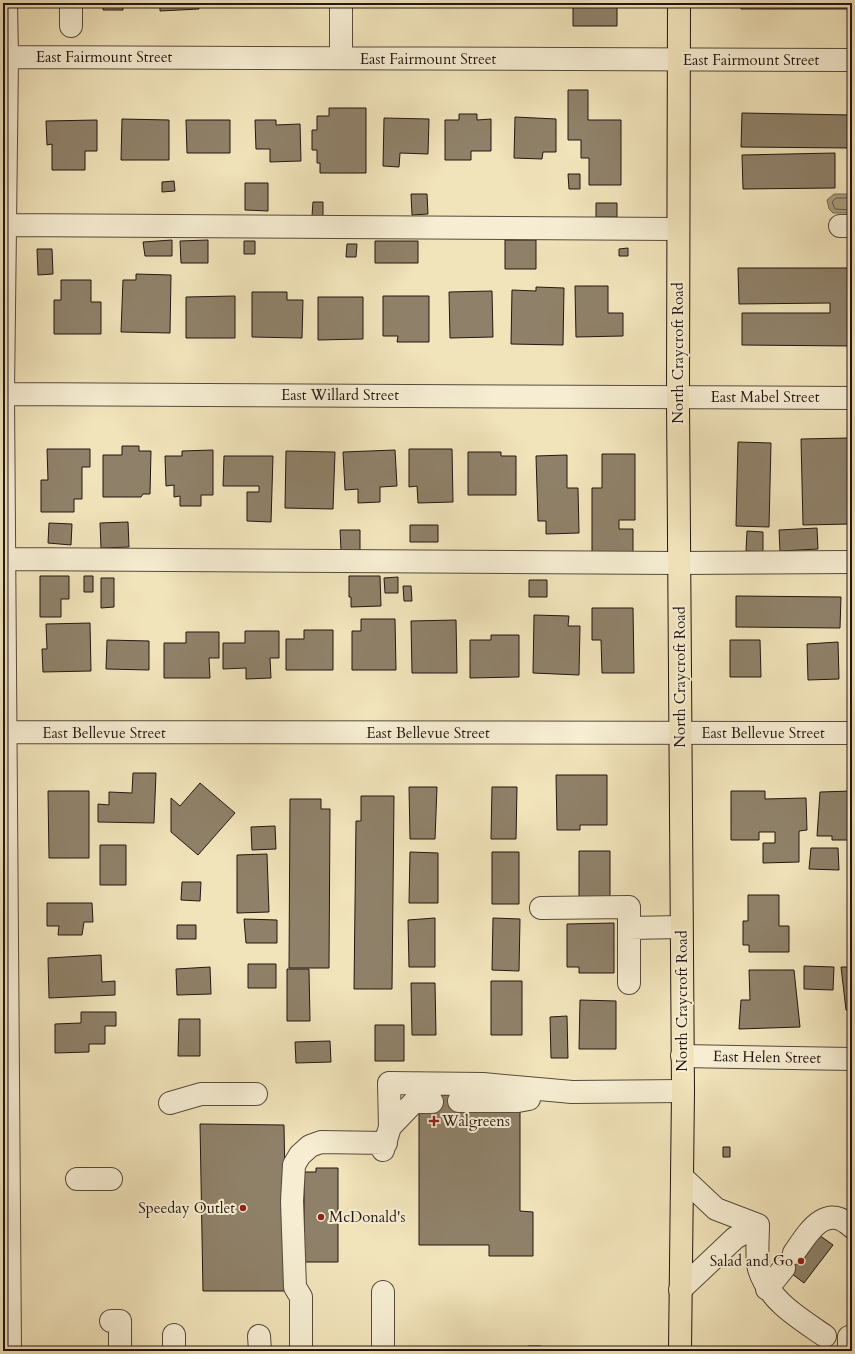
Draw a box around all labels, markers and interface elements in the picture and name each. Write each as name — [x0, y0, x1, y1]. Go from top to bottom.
street label: East Fairmount Street — [36, 47, 173, 67]
street label: East Fairmount Street — [360, 49, 497, 69]
street label: East Fairmount Street — [683, 50, 820, 70]
street label: North Craycroft Road — [668, 282, 688, 424]
street label: East Willard Street — [281, 385, 399, 405]
street label: East Mabel Street — [711, 387, 820, 407]
street label: North Craycroft Road — [670, 606, 690, 748]
street label: East Bellevue Street — [42, 723, 166, 743]
street label: East Bellevue Street — [366, 723, 490, 743]
street label: East Bellevue Street — [701, 723, 825, 743]
street label: North Craycroft Road — [672, 930, 692, 1072]
street label: East Helen Street — [713, 1046, 821, 1068]
place label: Walgreens — [441, 1111, 510, 1131]
marker: Walgreens — [429, 1116, 439, 1126]
place label: Speeday Outlet — [138, 1198, 235, 1218]
marker: Speeday Outlet — [238, 1203, 248, 1213]
place label: McDonald's — [329, 1207, 406, 1227]
marker: McDonald's — [316, 1212, 326, 1222]
place label: Salad and Go — [710, 1251, 793, 1271]
marker: Salad and Go — [796, 1256, 806, 1266]

